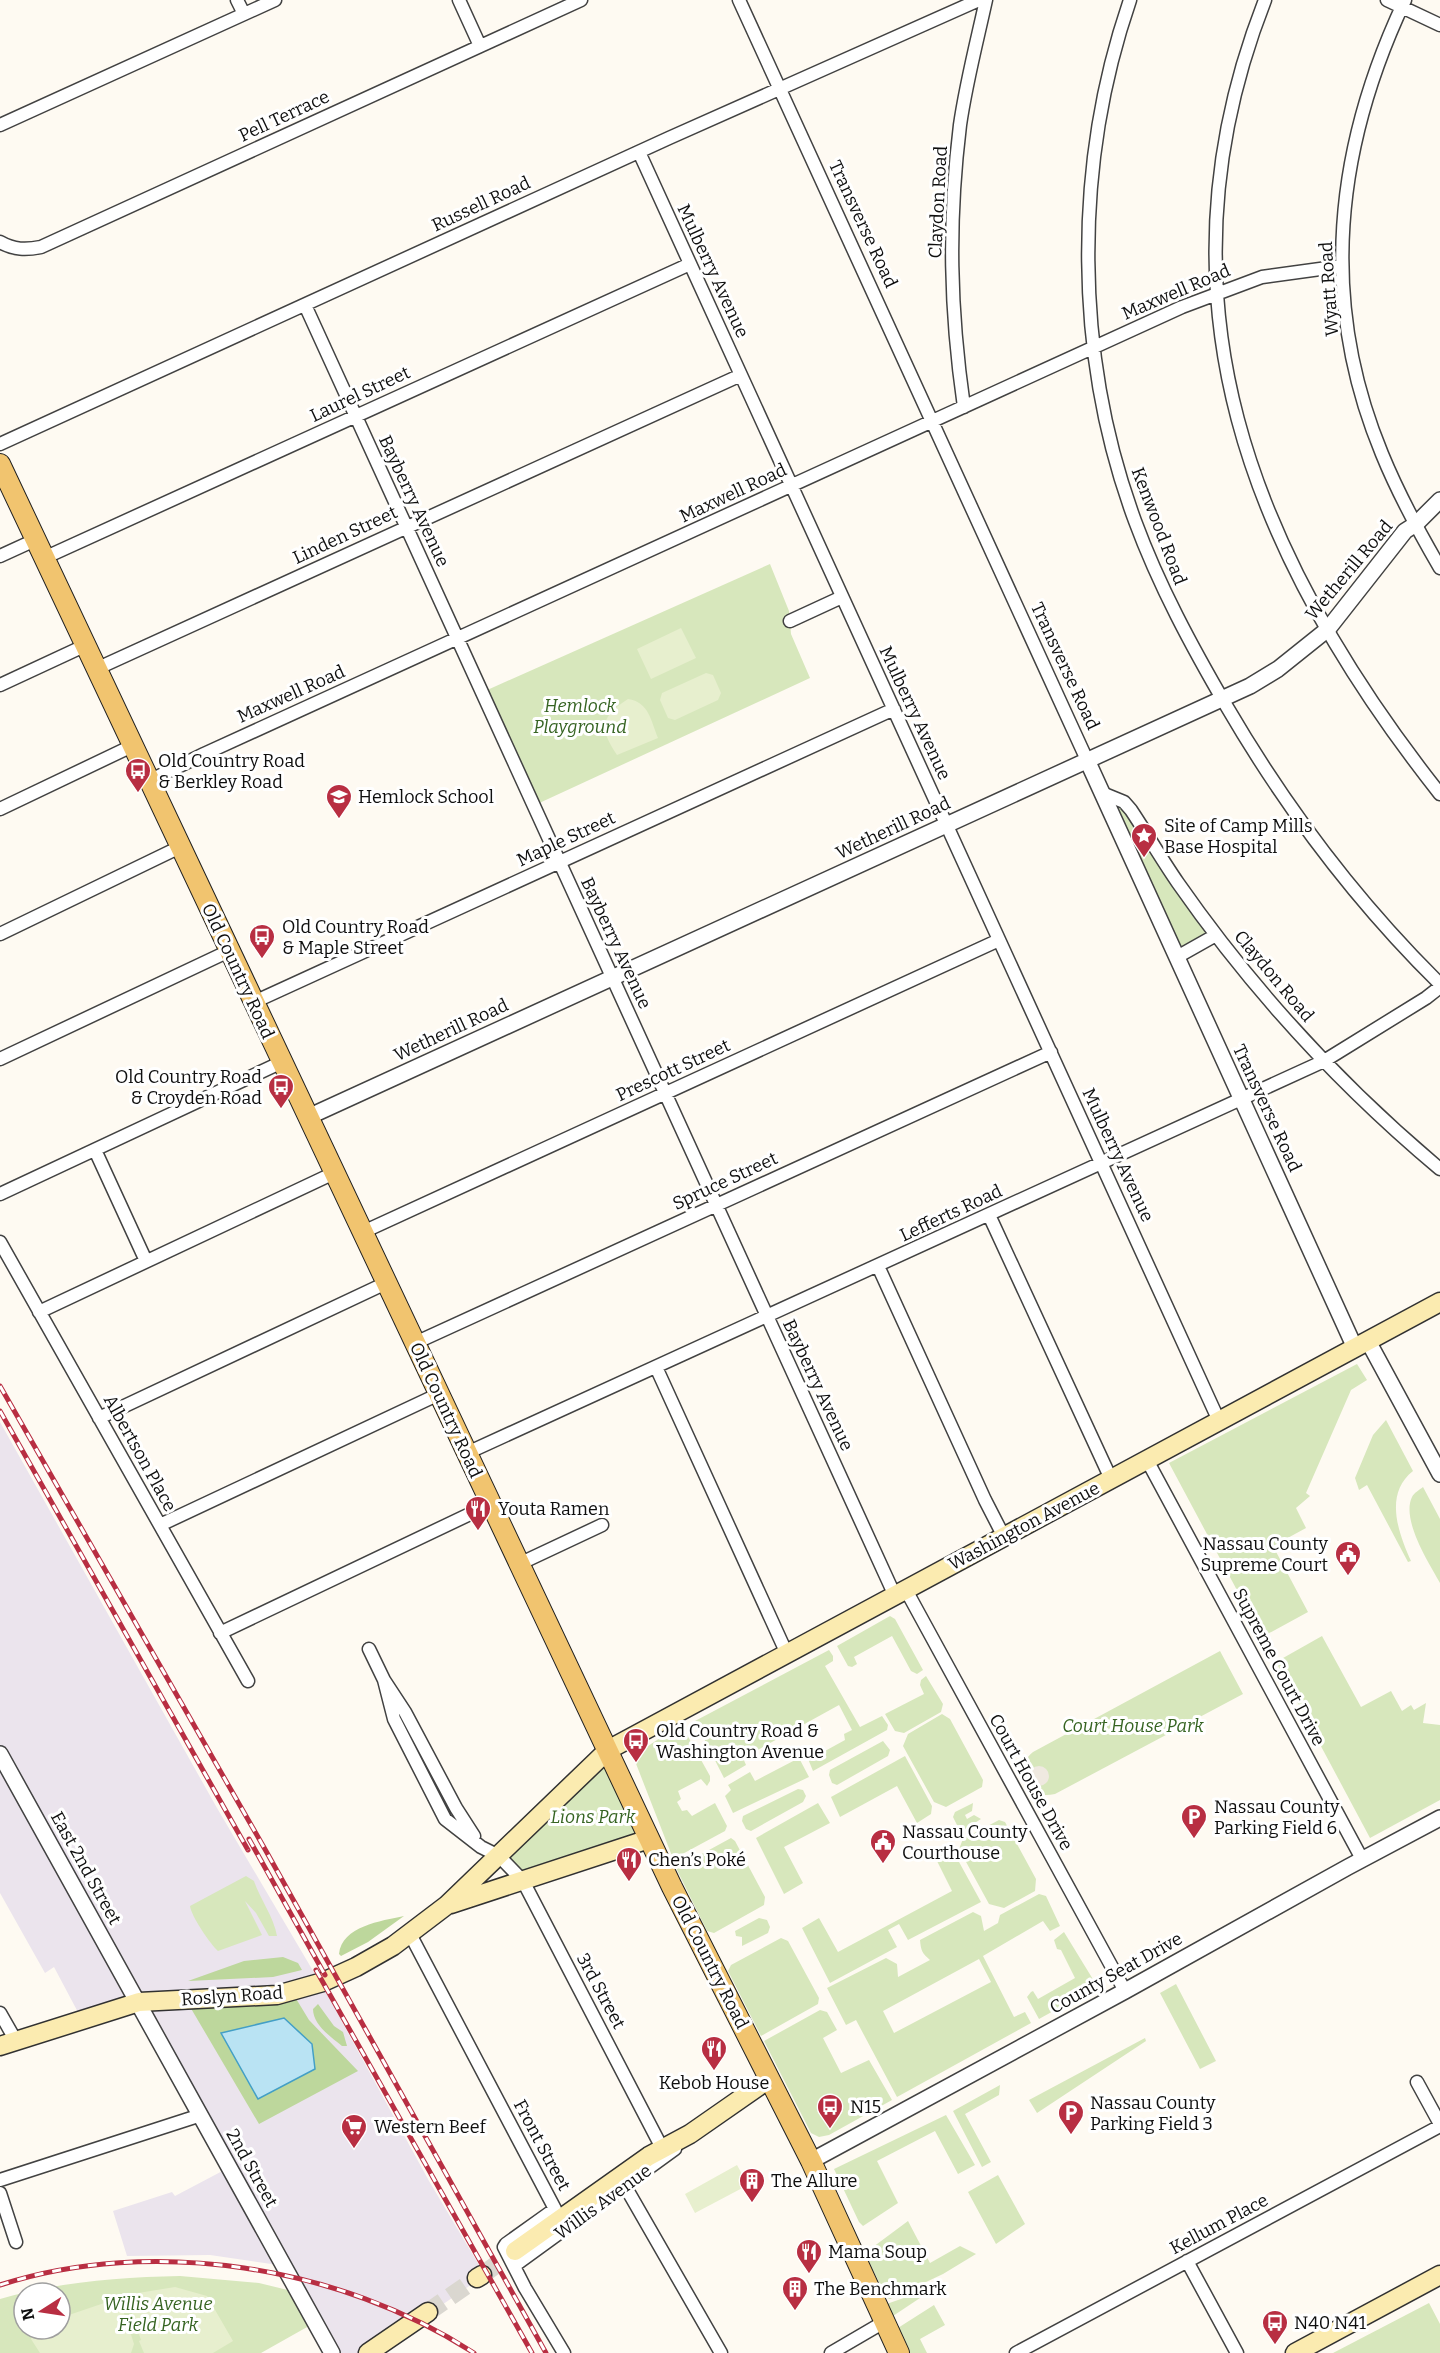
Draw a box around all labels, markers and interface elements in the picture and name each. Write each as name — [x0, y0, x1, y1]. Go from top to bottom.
street label: Pell Terrace — [235, 85, 333, 147]
street label: Claydon Road — [924, 145, 952, 259]
street label: Transverse Road — [824, 157, 902, 292]
street label: Russell Road — [428, 171, 534, 236]
street label: Mulberry Avenue — [672, 201, 754, 341]
street label: Wyatt Road — [1315, 240, 1343, 337]
street label: Maxwell Road — [1119, 259, 1234, 325]
street label: Laurel Street — [307, 361, 414, 427]
street label: Bayberry Avenue — [374, 432, 454, 570]
street label: Maxwell Road — [676, 458, 790, 527]
street label: Kenwood Road — [1126, 464, 1192, 588]
street label: Linden Street — [289, 501, 401, 569]
street label: Wetherill Road — [1301, 515, 1397, 624]
street label: Transverse Road — [1026, 599, 1104, 734]
street label: Mulberry Avenue — [874, 643, 956, 783]
street label: Maxwell Road — [234, 660, 349, 728]
park label: Hemlock Playground — [533, 695, 627, 738]
place label: Old Country Road & Berkley Road — [158, 750, 305, 793]
bus stop icon: Old Country Road & Berkley Road — [123, 756, 153, 794]
school or university icon: Hemlock School — [324, 782, 354, 820]
place label: Hemlock School — [358, 786, 494, 808]
street label: Wetherill Road — [832, 792, 954, 864]
street label: Maple Street — [513, 806, 619, 871]
place label: Site of Camp Mills Base Hospital — [1164, 815, 1313, 858]
place icon: Site of Camp Mills Base Hospital — [1129, 821, 1159, 859]
street label: Bayberry Avenue — [576, 874, 656, 1012]
street label: Old Country Road — [197, 900, 279, 1043]
place label: Old Country Road & Maple Street — [282, 916, 429, 959]
bus stop icon: Old Country Road & Maple Street — [247, 922, 277, 960]
street label: Claydon Road — [1229, 926, 1319, 1027]
street label: Wetherill Road — [390, 994, 512, 1066]
street label: Prescott Street — [612, 1034, 734, 1106]
street label: Transverse Road — [1228, 1041, 1306, 1176]
place label: Old Country Road & Croyden Road — [115, 1066, 262, 1109]
bus stop icon: Old Country Road & Croyden Road — [266, 1072, 296, 1110]
street label: Mulberry Avenue — [1077, 1085, 1159, 1225]
street label: Spruce Street — [669, 1147, 781, 1215]
street label: Lefferts Road — [896, 1180, 1006, 1246]
street label: Bayberry Avenue — [778, 1316, 858, 1454]
street label: Old Country Road — [405, 1339, 487, 1482]
street label: Albertson Place — [99, 1391, 181, 1515]
street label: Washington Avenue — [945, 1477, 1103, 1575]
restaurant icon: Youta Ramen — [463, 1494, 493, 1532]
place label: Youta Ramen — [498, 1498, 610, 1520]
place label: Nassau County Supreme Court — [1201, 1533, 1328, 1576]
public building icon: Nassau County Supreme Court — [1333, 1539, 1363, 1577]
street label: Supreme Court Drive — [1228, 1584, 1330, 1750]
street label: Court House Drive — [984, 1710, 1078, 1854]
park label: Court House Park — [1062, 1715, 1204, 1737]
place label: Old Country Road & Washington Avenue — [656, 1720, 824, 1763]
bus stop icon: Old Country Road & Washington Avenue — [621, 1726, 651, 1764]
place label: Nassau County Parking Field 6 — [1214, 1796, 1340, 1839]
parking icon: Nassau County Parking Field 6 — [1179, 1802, 1209, 1840]
park label: Lions Park — [551, 1806, 636, 1828]
street label: East 2nd Street — [46, 1808, 126, 1929]
place label: Nassau County Courthouse — [902, 1821, 1028, 1864]
public building icon: Nassau County Courthouse — [868, 1827, 898, 1865]
restaurant icon: Chen’s Poké — [614, 1845, 644, 1883]
place label: Chen’s Poké — [648, 1849, 746, 1871]
street label: Old Country Road — [667, 1892, 753, 2033]
street label: County Seat Drive — [1046, 1927, 1186, 2019]
street label: 3rd Street — [572, 1949, 630, 2033]
street label: Roslyn Road — [180, 1981, 284, 2011]
restaurant icon: Kebob House — [699, 2034, 729, 2072]
place label: Kebob House — [659, 2072, 769, 2094]
bus stop icon: N15 — [815, 2092, 845, 2130]
place label: Nassau County Parking Field 3 — [1090, 2092, 1216, 2135]
street label: Front Street — [509, 2096, 575, 2195]
place label: N15 — [850, 2096, 881, 2118]
parking icon: Nassau County Parking Field 3 — [1056, 2098, 1086, 2136]
supermarket icon: Western Beef — [339, 2112, 369, 2150]
place label: Western Beef — [374, 2116, 487, 2138]
street label: 2nd Street — [221, 2125, 283, 2211]
street label: Willis Avenue — [550, 2160, 656, 2244]
building icon: The Allure — [737, 2166, 767, 2204]
place label: The Allure — [771, 2170, 857, 2192]
street label: Kellum Place — [1166, 2189, 1272, 2259]
restaurant icon: Mama Soup — [794, 2237, 824, 2275]
place label: Mama Soup — [828, 2241, 927, 2263]
building icon: The Benchmark — [780, 2274, 810, 2312]
place label: The Benchmark — [814, 2278, 947, 2300]
north arrow — [12, 2281, 72, 2341]
park label: Willis Avenue Field Park — [103, 2293, 213, 2336]
text: N — [17, 2306, 38, 2322]
bus stop icon: N40 N41 — [1260, 2308, 1290, 2346]
place label: N40 N41 — [1294, 2312, 1367, 2334]

